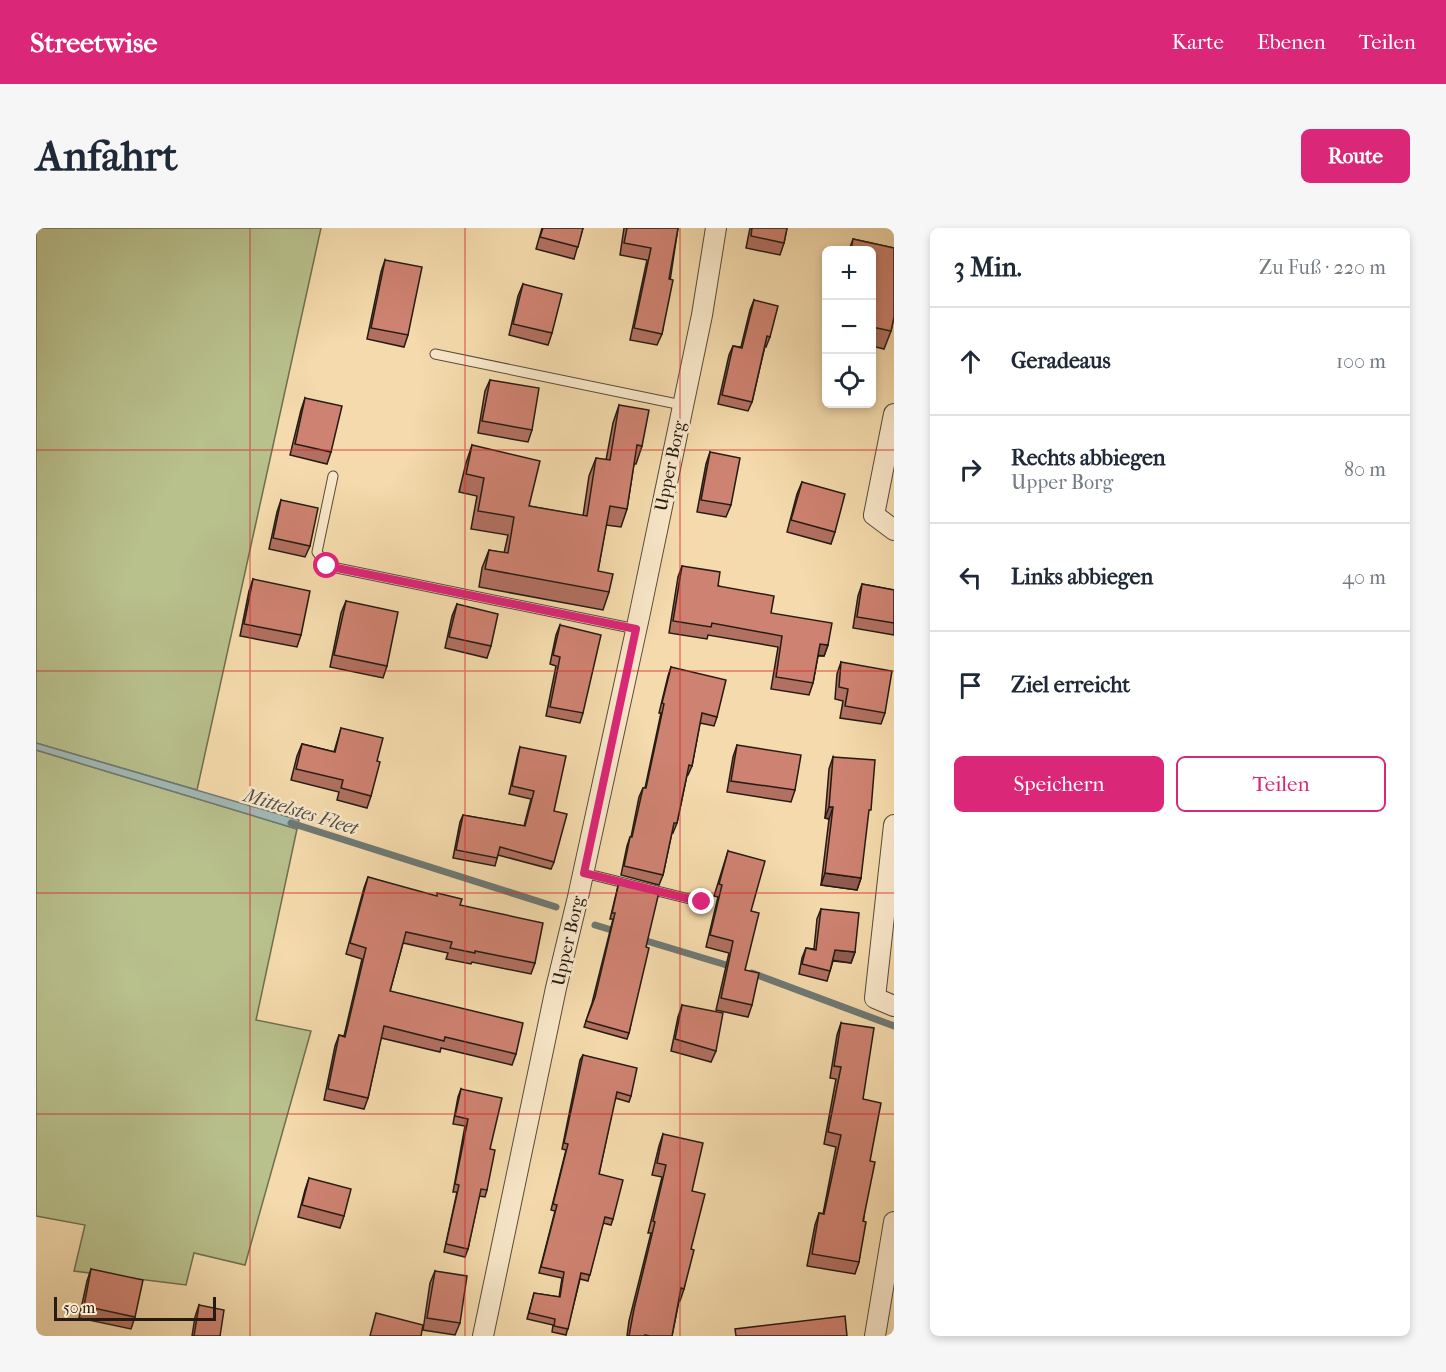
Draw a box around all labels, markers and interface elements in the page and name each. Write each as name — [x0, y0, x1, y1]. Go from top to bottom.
text: Streetwise — [30, 26, 157, 59]
text: Karte — [1172, 30, 1224, 54]
text: Ebenen — [1257, 30, 1326, 54]
text: Teilen — [1359, 30, 1416, 54]
button: Route — [1301, 129, 1410, 183]
text: Anfahrt — [36, 132, 178, 181]
map controls — [822, 246, 876, 408]
button: + — [822, 246, 876, 300]
text: 3 Min. — [954, 252, 1022, 283]
text: Zu Fuß · 220 m — [1259, 256, 1386, 279]
button: − — [822, 300, 876, 354]
icon: ahead — [954, 345, 987, 378]
text: Geradeaus — [1011, 348, 1111, 374]
text: 100 m — [1336, 350, 1386, 373]
button: locate — [822, 354, 876, 408]
street label: Upper Borg — [651, 419, 690, 513]
text: Rechts abbiegen — [1011, 445, 1166, 471]
icon: right — [954, 453, 987, 486]
text: 80 m — [1344, 458, 1386, 481]
text: Upper Borg — [1011, 471, 1113, 494]
route start — [313, 552, 339, 578]
icon: left — [954, 561, 987, 594]
text: Links abbiegen — [1011, 564, 1153, 590]
text: 40 m — [1342, 566, 1386, 589]
icon: arrive — [954, 669, 987, 702]
text: Ziel erreicht — [1011, 672, 1130, 698]
button: Speichern — [954, 756, 1164, 812]
button: Teilen — [1176, 756, 1386, 812]
water label: Mittelstes Fleet — [239, 783, 363, 840]
route end — [688, 888, 714, 914]
street label: Upper Borg — [548, 894, 589, 988]
scale bar — [54, 1294, 216, 1322]
text: 50 m — [63, 1298, 95, 1317]

